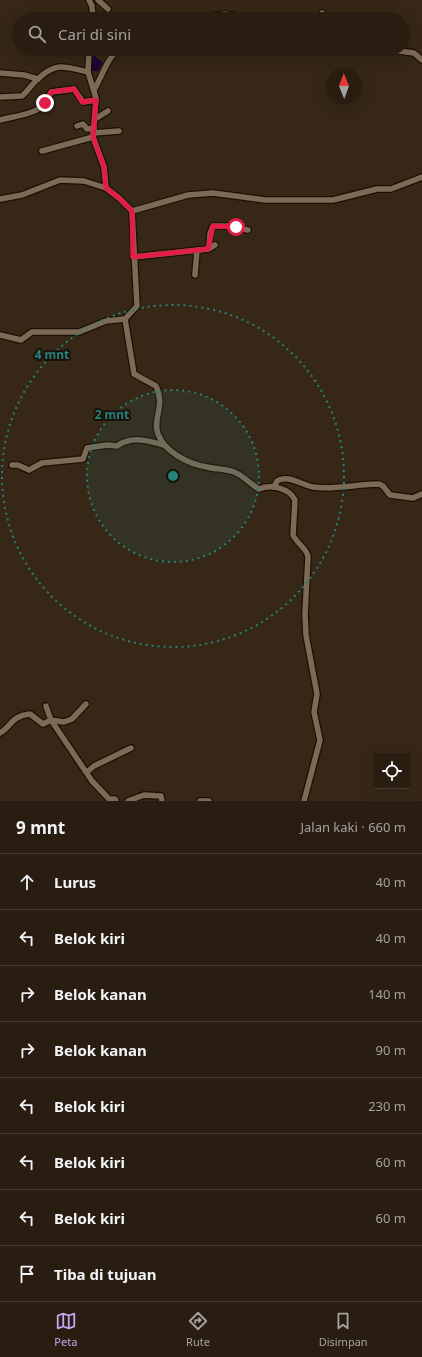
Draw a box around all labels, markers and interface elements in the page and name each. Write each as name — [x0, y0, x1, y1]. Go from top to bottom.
search box — [12, 12, 410, 56]
icon: search — [26, 23, 48, 45]
text: Cari di sini — [58, 24, 131, 44]
north arrow — [326, 68, 362, 104]
route end — [36, 94, 54, 112]
route start — [227, 218, 245, 236]
text: 4 mnt — [35, 346, 69, 363]
text: 2 mnt — [95, 406, 129, 423]
centre of rings — [166, 469, 180, 483]
map controls — [374, 753, 410, 789]
button: locate — [374, 753, 410, 789]
text: 9 mnt — [16, 816, 65, 839]
text: Jalan kaki · 660 m — [300, 818, 406, 836]
icon: ahead — [16, 871, 38, 893]
text: Lurus — [54, 872, 96, 892]
text: 40 m — [376, 873, 406, 891]
icon: left — [16, 927, 38, 949]
text: Belok kiri — [54, 928, 125, 948]
text: 40 m — [376, 929, 406, 947]
icon: right — [16, 983, 38, 1005]
text: Belok kanan — [54, 984, 147, 1004]
text: 140 m — [368, 985, 406, 1003]
icon: right — [16, 1039, 38, 1061]
text: Belok kanan — [54, 1040, 147, 1060]
text: 90 m — [376, 1041, 406, 1059]
icon: left — [16, 1095, 38, 1117]
text: Belok kiri — [54, 1096, 125, 1116]
text: 230 m — [368, 1097, 406, 1115]
icon: left — [16, 1151, 38, 1173]
text: Belok kiri — [54, 1152, 125, 1172]
text: 60 m — [376, 1153, 406, 1171]
icon: left — [16, 1207, 38, 1229]
text: Belok kiri — [54, 1208, 125, 1228]
text: 60 m — [376, 1209, 406, 1227]
icon: arrive — [16, 1263, 38, 1285]
text: Tiba di tujuan — [54, 1264, 157, 1284]
tab: Peta — [54, 1310, 77, 1349]
tab: Rute — [186, 1310, 210, 1349]
tab: Disimpan — [319, 1310, 368, 1349]

